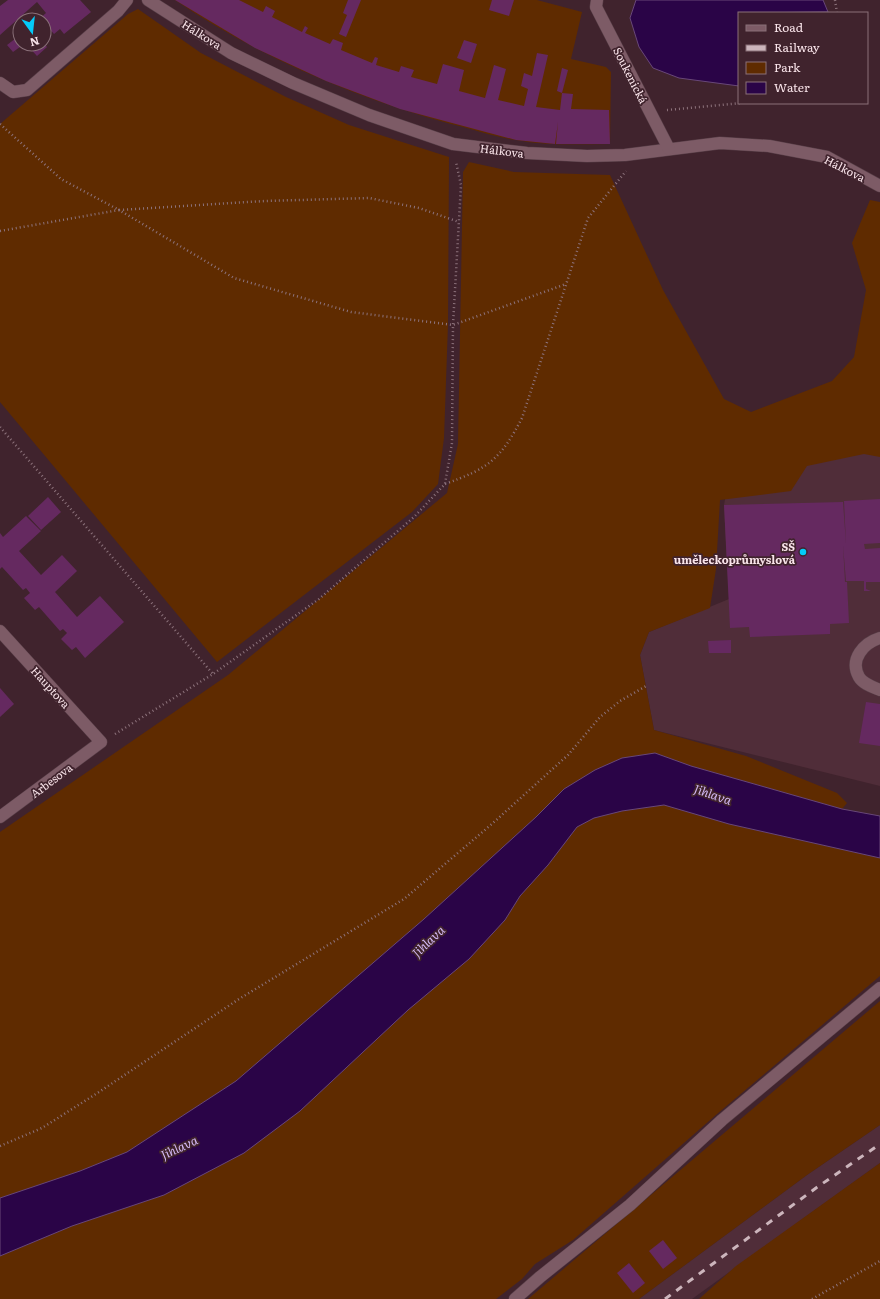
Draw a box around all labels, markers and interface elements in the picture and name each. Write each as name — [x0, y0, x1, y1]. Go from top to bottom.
north arrow — [12, 12, 52, 52]
legend — [738, 12, 868, 104]
street label: Hálkova — [179, 16, 225, 52]
text: Road — [774, 18, 804, 36]
text: N — [28, 34, 41, 52]
text: Railway — [774, 38, 820, 56]
street label: Soukenická — [610, 44, 652, 106]
text: Park — [774, 58, 801, 76]
text: Water — [774, 78, 810, 96]
street label: Hálkova — [479, 139, 525, 161]
street label: Hálkova — [822, 151, 868, 185]
place label: SŠ uměleckoprůmyslová — [674, 538, 796, 567]
marker: SŠ uměleckoprůmyslová — [798, 547, 808, 557]
street label: Hauptova — [28, 663, 74, 712]
street label: Arbesova — [27, 759, 75, 801]
water label: Jihlava — [692, 779, 734, 809]
water label: Jihlava — [408, 921, 448, 961]
water label: Jihlava — [158, 1131, 201, 1163]

